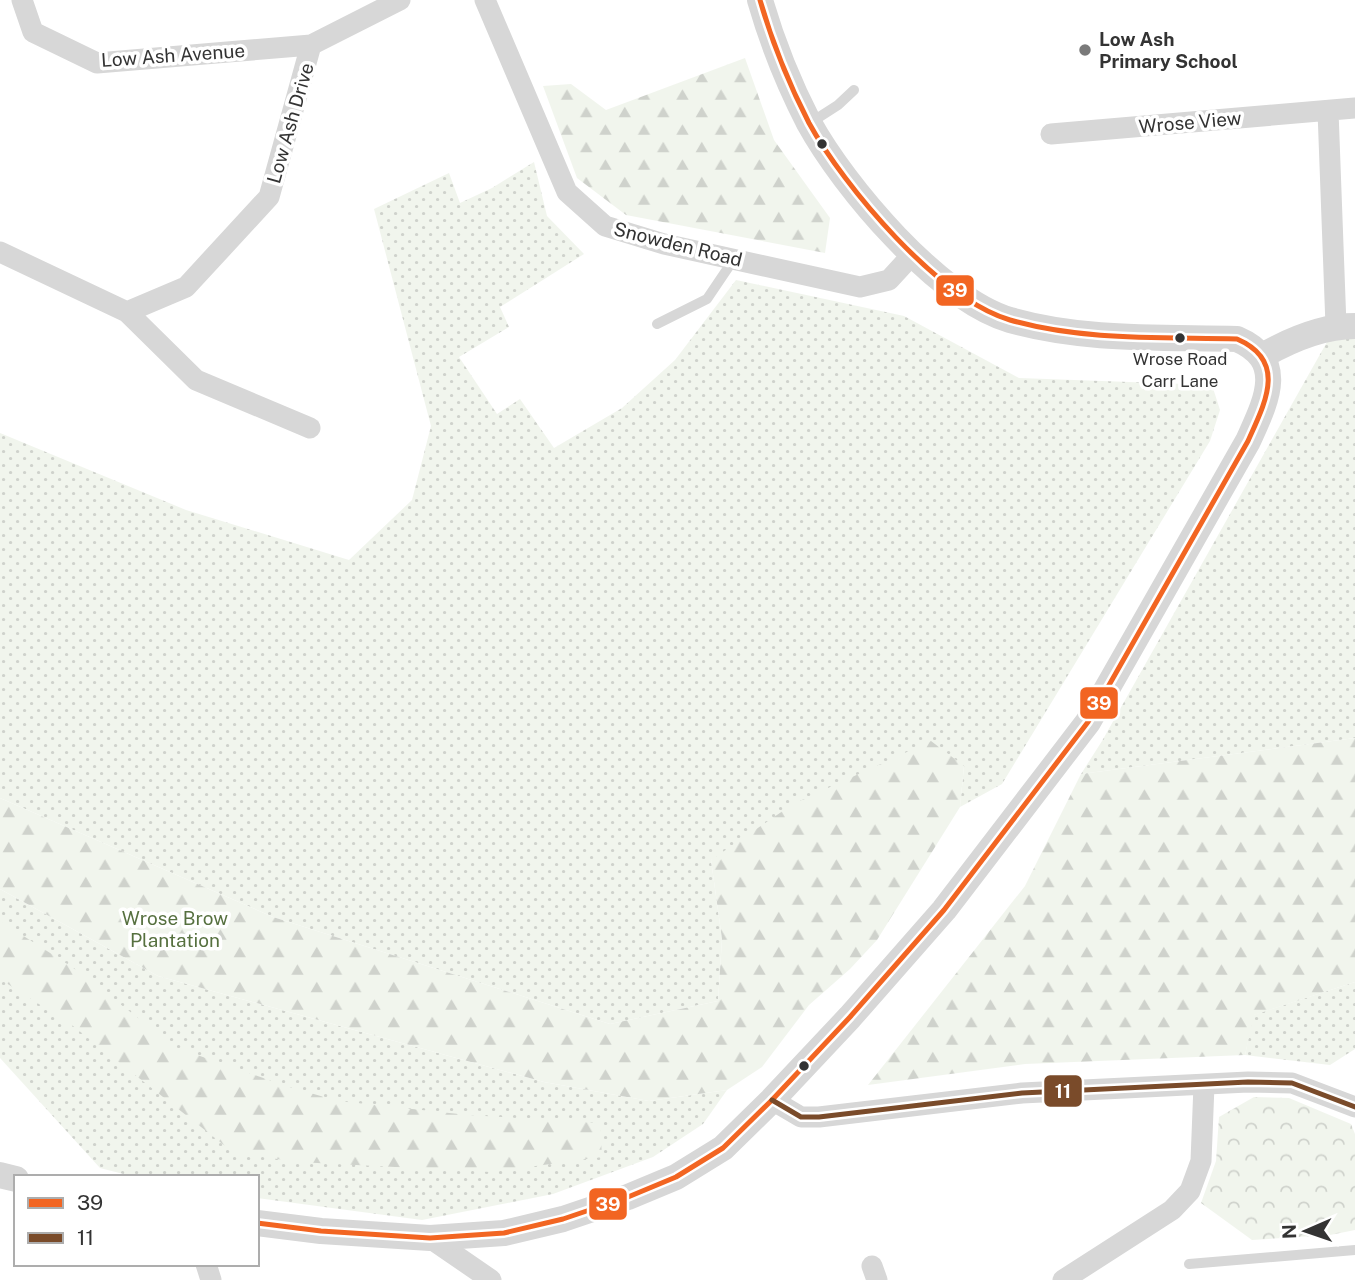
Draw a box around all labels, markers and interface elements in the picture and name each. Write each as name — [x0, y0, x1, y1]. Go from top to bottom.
place label: Low Ash Primary School — [1099, 28, 1238, 72]
street label: Low Ash Avenue — [100, 39, 246, 71]
marker: Low Ash Primary School — [1077, 42, 1093, 58]
street label: Low Ash Drive — [262, 60, 318, 186]
street label: Wrose View — [1138, 107, 1243, 137]
unlabelled marker — [815, 137, 829, 151]
street label: Snowden Road — [611, 217, 745, 271]
line badge: 39 — [935, 274, 975, 307]
text: 39 — [942, 279, 968, 301]
marker: Wrose Road Carr Lane — [1173, 331, 1187, 345]
place label: Wrose Road Carr Lane — [1133, 349, 1227, 391]
line badge: 39 — [1079, 686, 1119, 720]
text: 39 — [1086, 692, 1112, 714]
park label: Wrose Brow Plantation — [122, 907, 228, 951]
unlabelled marker — [797, 1059, 811, 1073]
line badge: 11 — [1043, 1074, 1083, 1108]
text: 11 — [1055, 1080, 1071, 1102]
legend — [14, 1175, 259, 1266]
line badge: 39 — [588, 1187, 628, 1221]
text: 39 — [77, 1190, 103, 1215]
text: 39 — [595, 1193, 621, 1215]
north arrow — [1271, 1196, 1341, 1266]
text: N — [1278, 1224, 1300, 1239]
text: 11 — [77, 1225, 94, 1250]

